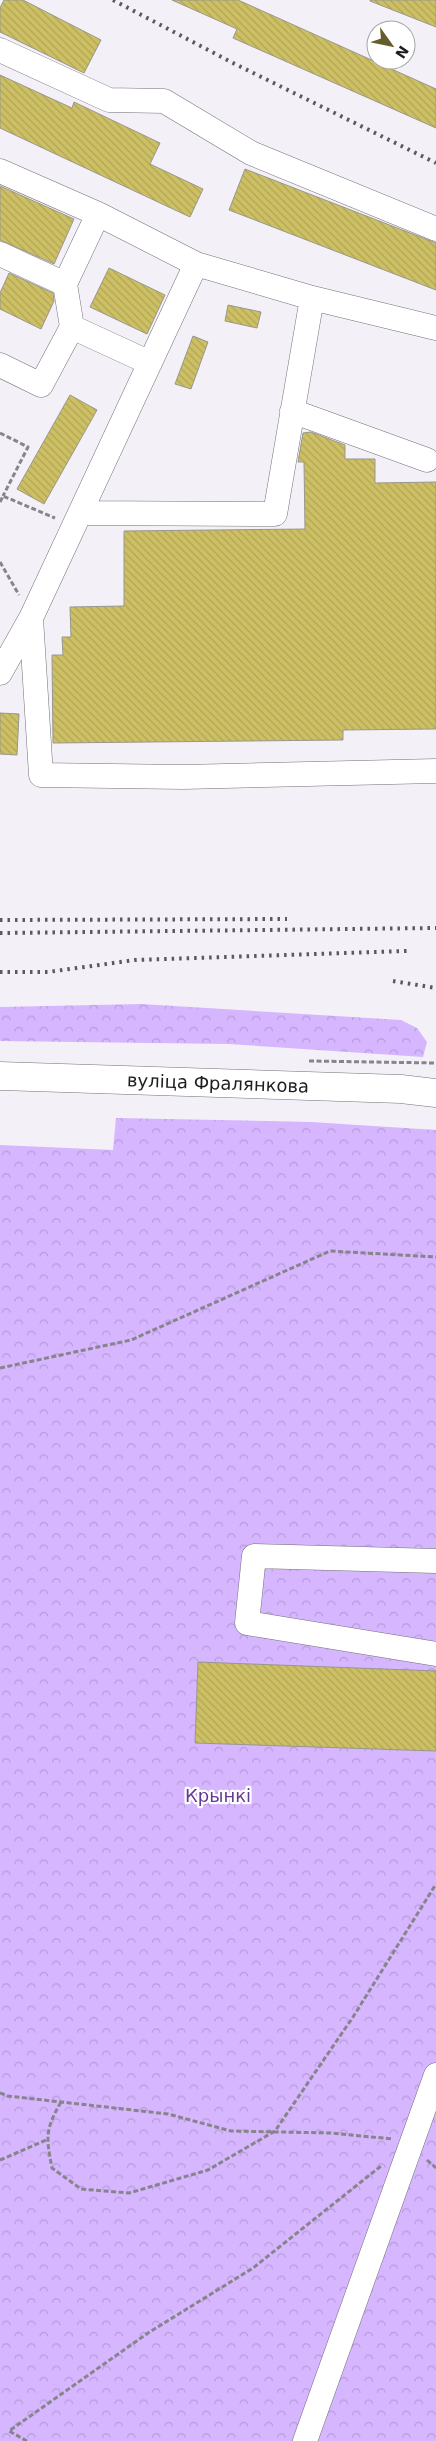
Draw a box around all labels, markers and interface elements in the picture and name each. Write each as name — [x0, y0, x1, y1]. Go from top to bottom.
north arrow — [366, 20, 416, 70]
text: N — [392, 43, 412, 61]
street label: вуліца Фралянкова — [127, 1069, 309, 1097]
park label: Крынкі — [185, 1785, 251, 1806]

